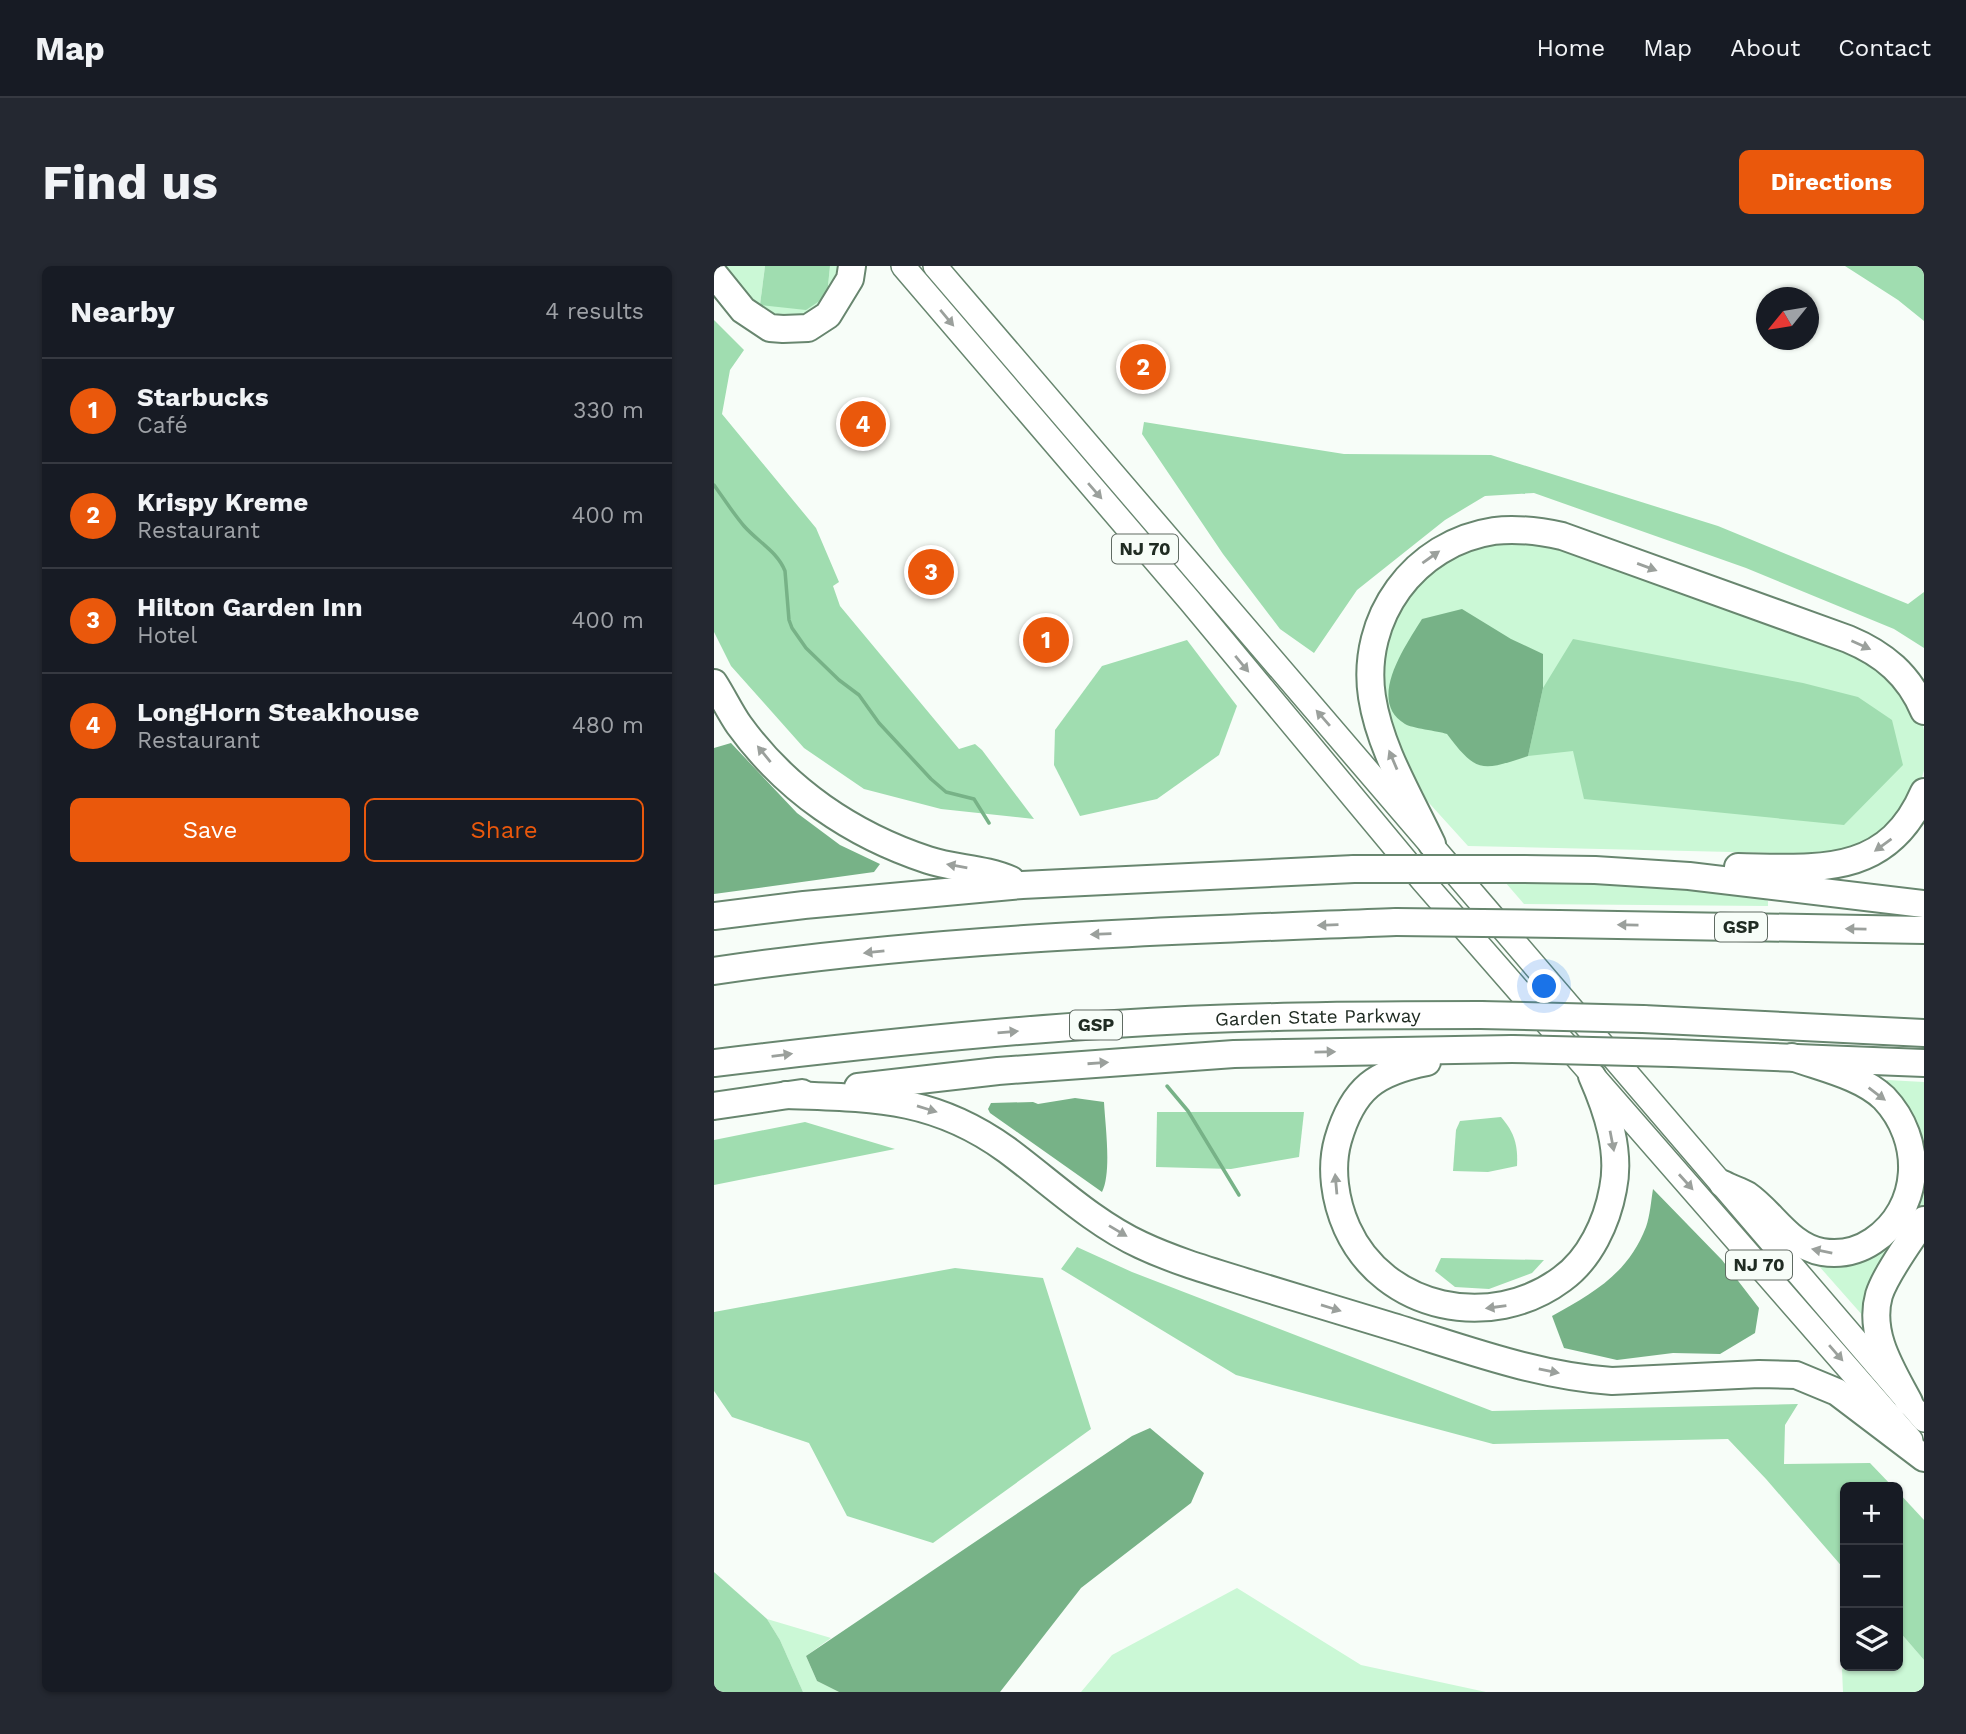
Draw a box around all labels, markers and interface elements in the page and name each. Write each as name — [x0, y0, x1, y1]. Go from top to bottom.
text: Map — [35, 29, 105, 68]
text: Home — [1537, 34, 1605, 62]
text: Map — [1643, 34, 1692, 62]
text: About — [1730, 34, 1800, 62]
text: Contact — [1838, 34, 1931, 62]
button: Directions — [1739, 150, 1924, 214]
text: Find us — [42, 153, 218, 211]
north arrow — [1756, 287, 1819, 350]
text: Nearby — [70, 294, 175, 329]
text: 4 results — [545, 298, 644, 325]
one-way arrow — [939, 309, 955, 327]
pin: 2 — [1120, 341, 1166, 393]
text: Starbucks — [137, 382, 269, 412]
text: 1 — [88, 397, 98, 424]
text: 330 m — [573, 397, 644, 424]
pin: 4 — [840, 398, 886, 450]
text: Café — [137, 412, 188, 439]
one-way arrow — [1087, 482, 1102, 499]
text: Krispy Kreme — [137, 487, 308, 517]
text: 2 — [86, 502, 100, 529]
text: 400 m — [572, 502, 644, 529]
text: Restaurant — [137, 517, 260, 544]
road number: NJ 70 — [1112, 534, 1178, 564]
pin: 3 — [908, 546, 954, 598]
one-way arrow — [1422, 550, 1440, 564]
one-way arrow — [1637, 562, 1658, 573]
text: Hilton Garden Inn — [137, 592, 363, 622]
text: 3 — [86, 607, 100, 634]
text: 400 m — [572, 607, 644, 634]
pin: 1 — [1023, 614, 1069, 666]
text: Hotel — [137, 622, 197, 649]
one-way arrow — [1851, 639, 1871, 651]
one-way arrow — [1234, 656, 1249, 673]
text: LongHorn Steakhouse — [137, 697, 419, 727]
one-way arrow — [1316, 710, 1331, 727]
text: 4 — [86, 712, 100, 739]
text: 480 m — [572, 712, 644, 739]
text: Restaurant — [137, 727, 260, 754]
one-way arrow — [757, 746, 772, 764]
one-way arrow — [1387, 749, 1398, 770]
button: Save — [70, 798, 350, 862]
button: Share — [364, 798, 644, 862]
one-way arrow — [1874, 838, 1892, 852]
one-way arrow — [946, 860, 968, 871]
road number: GSP — [1715, 912, 1767, 942]
one-way arrow — [1317, 919, 1339, 930]
one-way arrow — [1617, 919, 1639, 931]
one-way arrow — [1845, 923, 1867, 935]
one-way arrow — [1090, 928, 1112, 939]
one-way arrow — [863, 947, 885, 958]
your location — [1527, 969, 1561, 1003]
street label: Garden State Parkway — [1215, 1004, 1421, 1031]
road number: GSP — [1070, 1010, 1122, 1040]
one-way arrow — [997, 1026, 1019, 1037]
one-way arrow — [1314, 1046, 1336, 1058]
one-way arrow — [771, 1049, 793, 1060]
one-way arrow — [1087, 1057, 1109, 1068]
one-way arrow — [1868, 1086, 1886, 1100]
one-way arrow — [916, 1104, 937, 1115]
one-way arrow — [1607, 1130, 1618, 1152]
one-way arrow — [1330, 1173, 1341, 1195]
one-way arrow — [1678, 1173, 1694, 1191]
one-way arrow — [1108, 1225, 1127, 1237]
one-way arrow — [1811, 1245, 1833, 1256]
road number: NJ 70 — [1726, 1250, 1792, 1280]
one-way arrow — [1485, 1302, 1507, 1313]
one-way arrow — [1321, 1303, 1342, 1314]
one-way arrow — [1829, 1343, 1844, 1361]
one-way arrow — [1538, 1366, 1560, 1377]
map controls — [1840, 1482, 1903, 1671]
button: + — [1840, 1482, 1903, 1545]
button: − — [1840, 1545, 1903, 1608]
button: layers — [1840, 1608, 1903, 1671]

